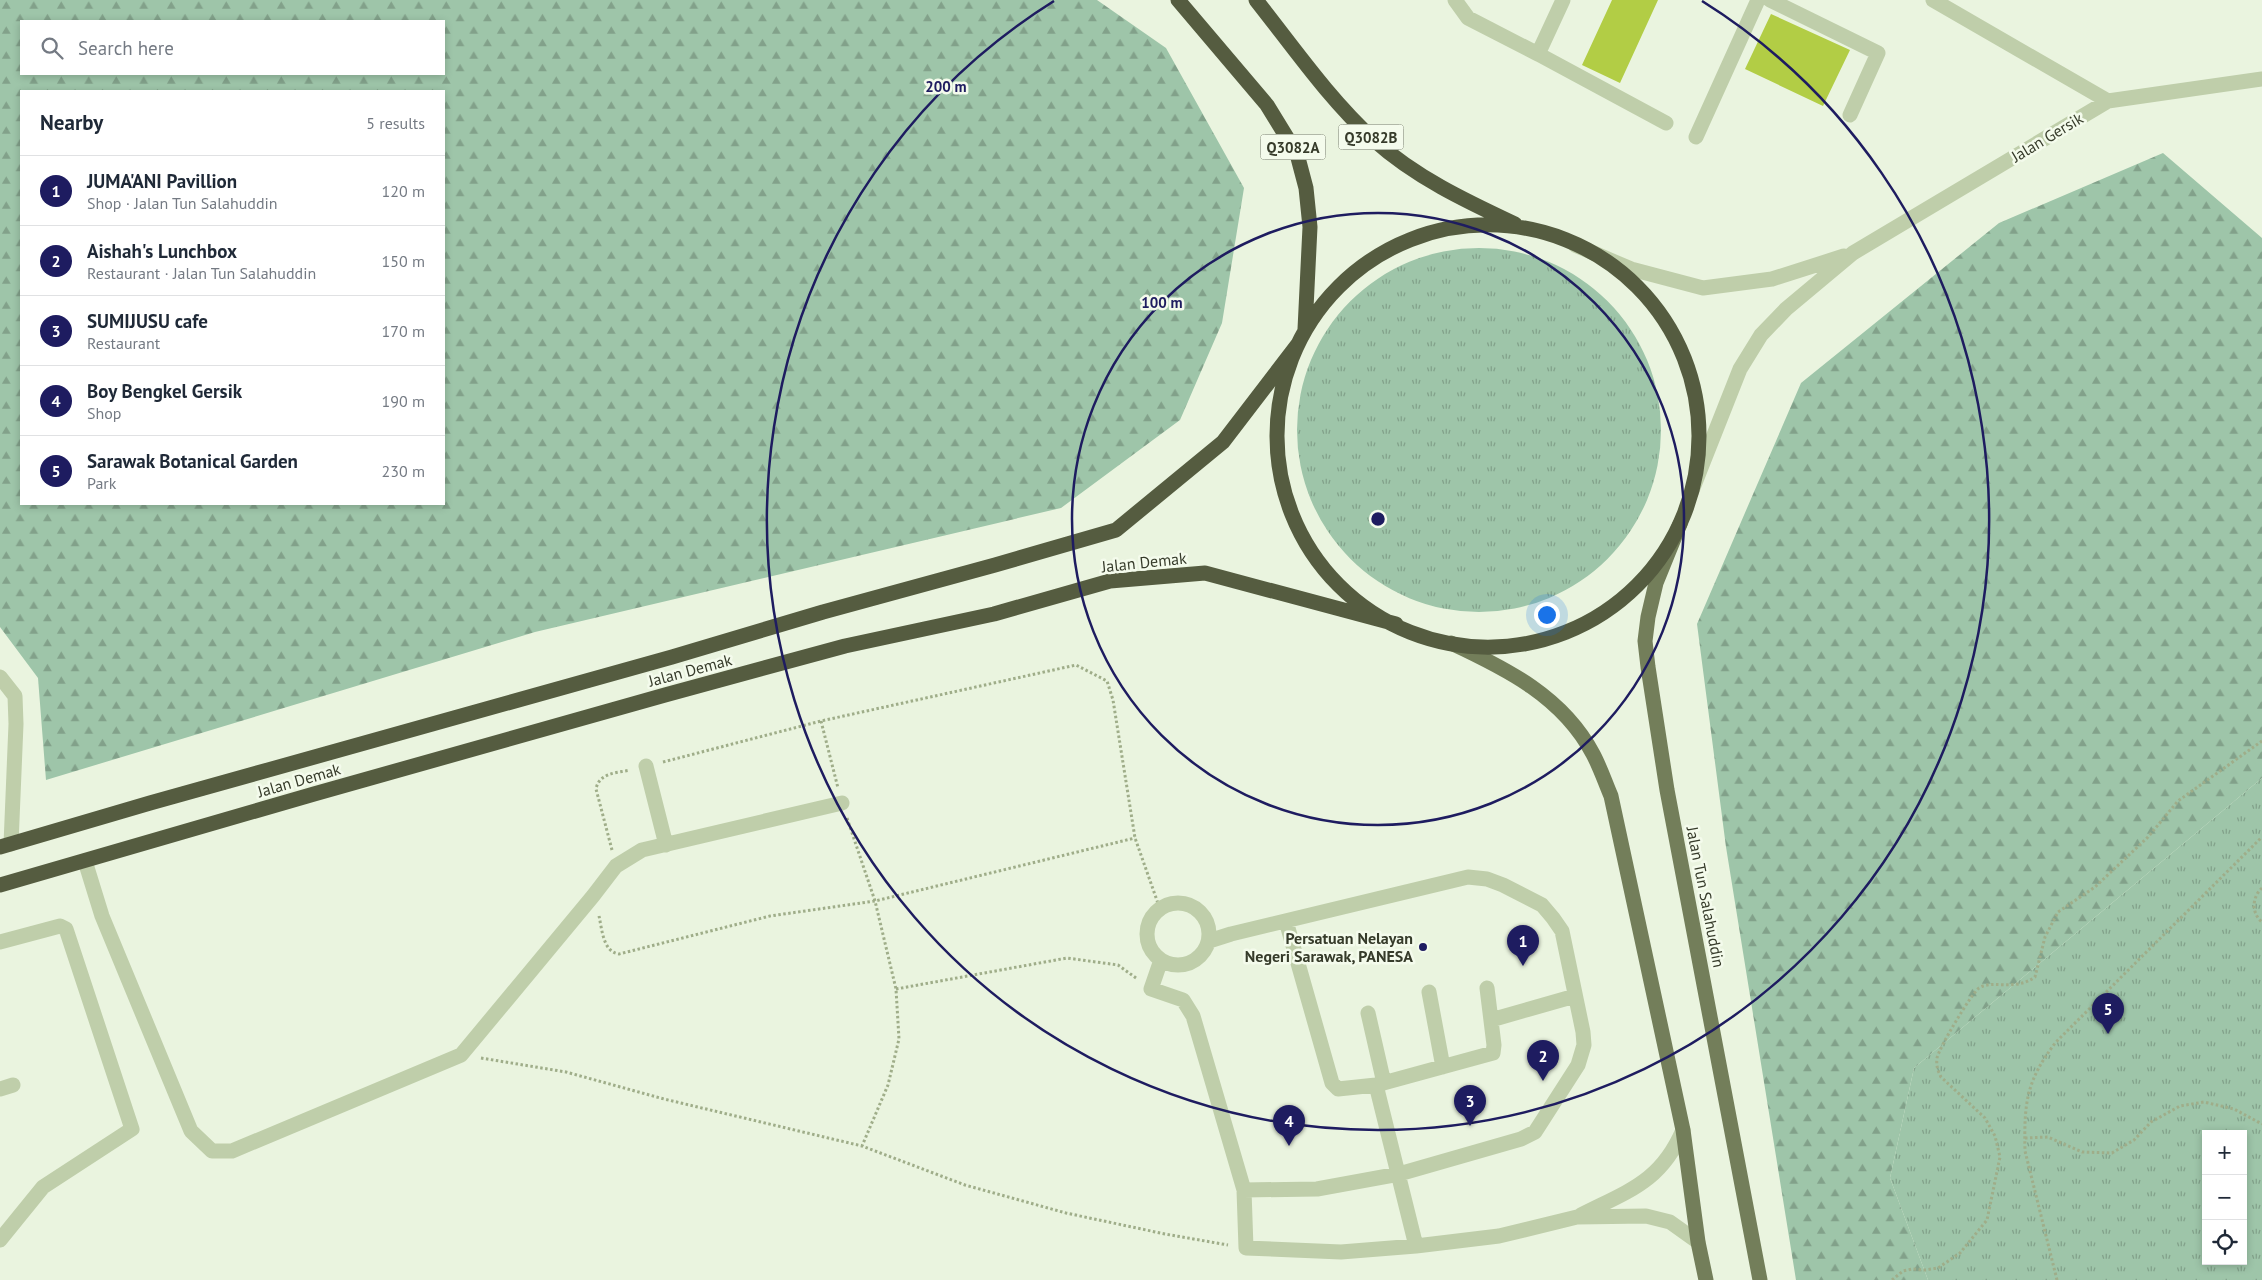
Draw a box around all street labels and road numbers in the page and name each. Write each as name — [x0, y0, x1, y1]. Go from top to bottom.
street label: Jalan Gersik — [2007, 108, 2087, 167]
road number: Q3082B — [1338, 124, 1404, 150]
road number: Q3082A — [1260, 134, 1326, 160]
street label: Jalan Demak — [1099, 548, 1188, 577]
street label: Jalan Demak — [645, 649, 734, 691]
street label: Jalan Demak — [254, 759, 343, 802]
street label: Jalan Tun Salahuddin — [1682, 824, 1729, 969]

